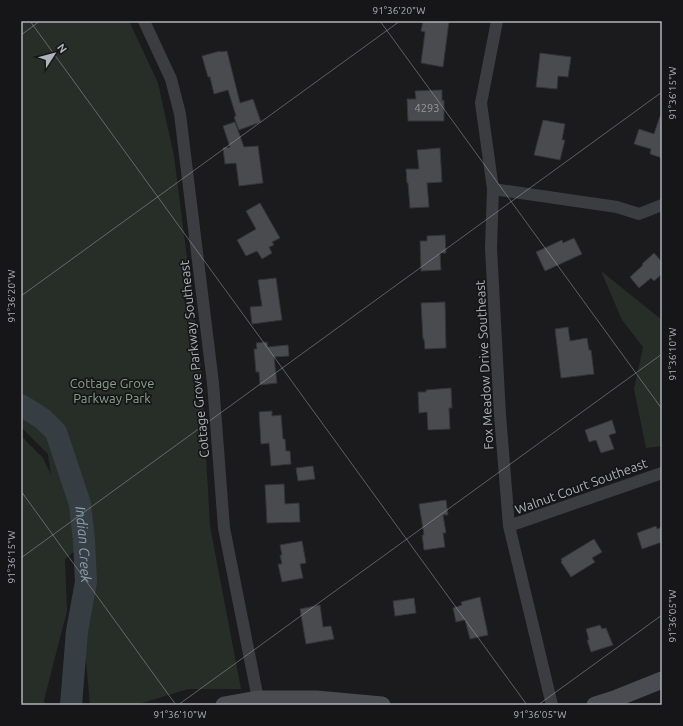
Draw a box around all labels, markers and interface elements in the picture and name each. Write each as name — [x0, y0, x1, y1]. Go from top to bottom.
text: 91°36'20"W — [373, 5, 425, 16]
north arrow — [34, 34, 74, 74]
text: N — [55, 41, 69, 55]
text: 91°36'15"W — [667, 67, 678, 119]
house number: 4293 — [415, 102, 439, 114]
street label: Cottage Grove Parkway Southeast — [177, 260, 211, 458]
text: 91°36'20"W — [6, 270, 17, 322]
street label: Fox Meadow Drive Southeast — [473, 280, 495, 450]
text: 91°36'10"W — [667, 328, 678, 380]
park label: Cottage Grove Parkway Park — [70, 376, 154, 405]
street label: Walnut Court Southeast — [513, 456, 649, 516]
water label: Indian Creek — [72, 505, 94, 584]
text: 91°36'15"W — [6, 531, 17, 583]
text: 91°36'05"W — [667, 590, 678, 642]
text: 91°36'10"W — [154, 709, 206, 720]
text: 91°36'05"W — [514, 709, 566, 720]

